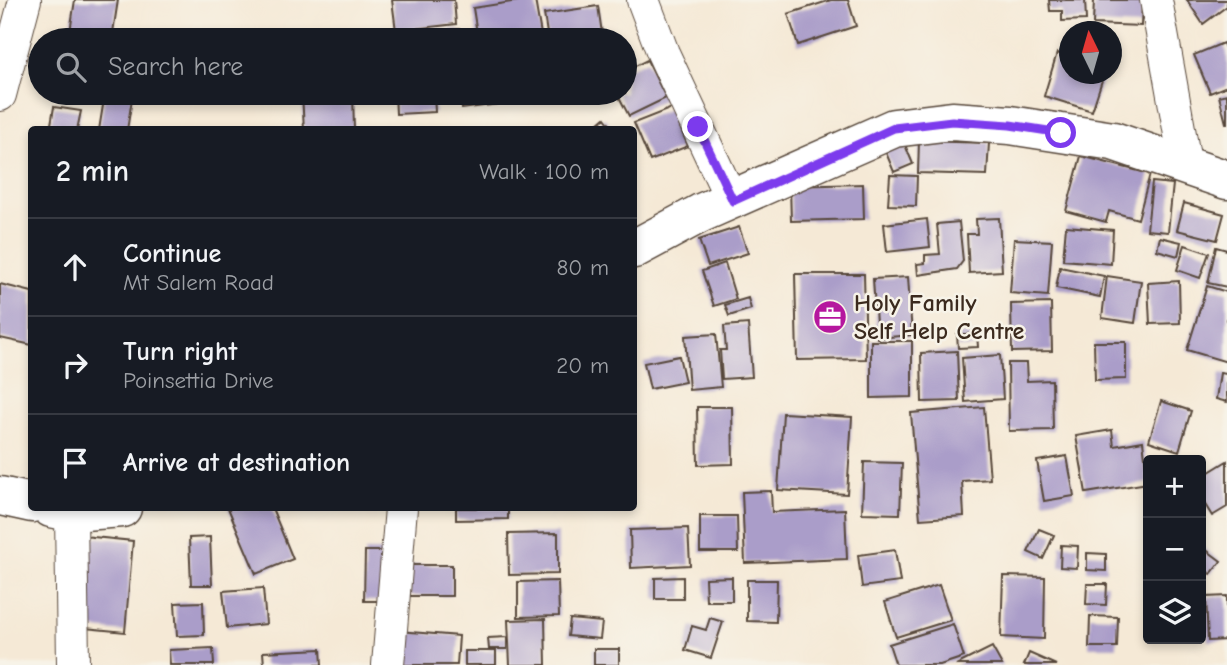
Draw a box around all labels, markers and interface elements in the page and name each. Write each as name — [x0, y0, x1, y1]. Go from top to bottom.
north arrow — [1059, 21, 1122, 84]
search box — [28, 28, 637, 105]
icon: search — [52, 48, 90, 86]
text: Search here — [108, 52, 243, 82]
route end — [682, 111, 713, 142]
route start — [1045, 117, 1076, 148]
text: 2 min — [56, 154, 129, 189]
text: Walk · 100 m — [479, 158, 609, 185]
text: Continue — [123, 239, 221, 269]
icon: ahead — [56, 248, 94, 286]
text: 80 m — [556, 254, 609, 281]
text: Mt Salem Road — [123, 269, 274, 296]
place label: Holy Family Self Help Centre — [854, 289, 1024, 345]
office icon: Holy Family Self Help Centre — [811, 298, 849, 336]
text: Turn right — [123, 337, 237, 367]
icon: right — [56, 346, 94, 384]
text: 20 m — [556, 352, 609, 379]
text: Poinsettia Drive — [123, 367, 273, 394]
icon: arrive — [56, 444, 94, 482]
text: Arrive at destination — [123, 448, 350, 478]
map controls — [1143, 455, 1206, 644]
button: + — [1143, 455, 1206, 518]
button: − — [1143, 518, 1206, 581]
button: layers — [1143, 581, 1206, 644]

